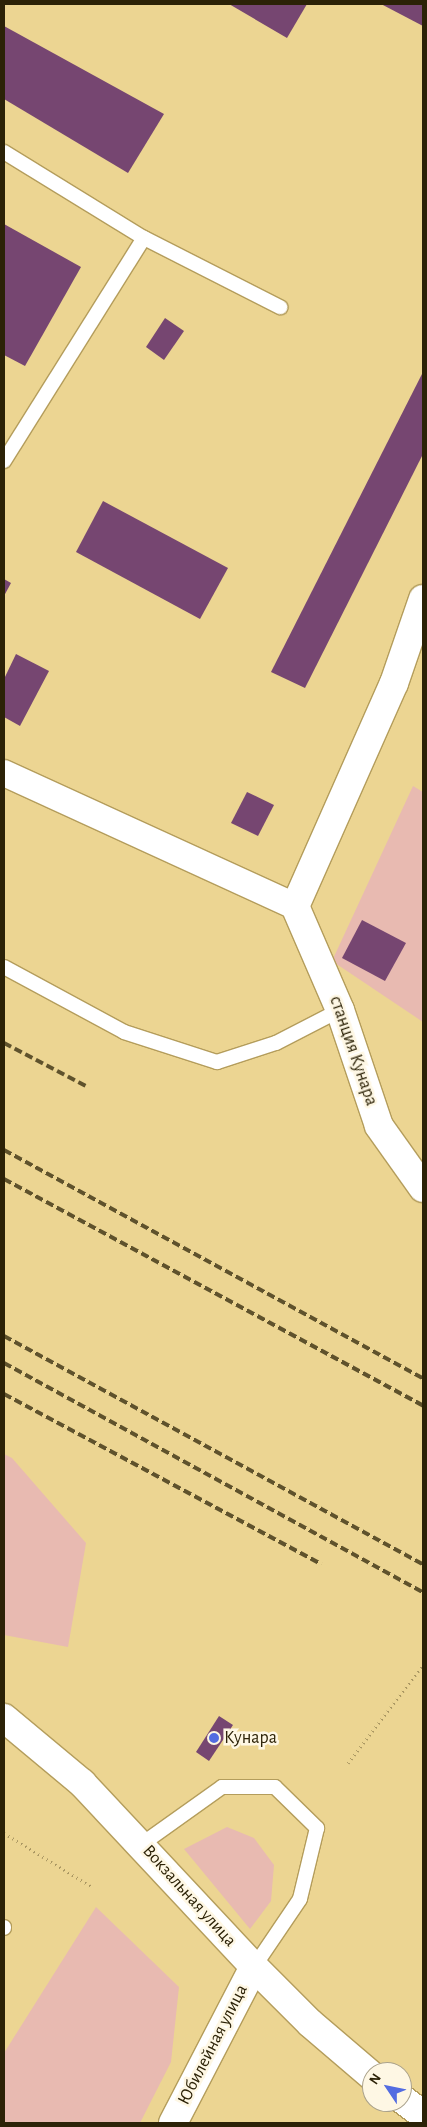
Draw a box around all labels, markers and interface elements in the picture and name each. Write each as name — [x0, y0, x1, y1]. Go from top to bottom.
street label: станция Кунара — [324, 993, 382, 1109]
place label: Кунара — [224, 1727, 277, 1749]
marker: Кунара — [208, 1732, 220, 1744]
street label: Вокзальная улица — [138, 1841, 240, 1951]
street label: Юбилейная улица — [173, 1981, 253, 2109]
north arrow — [362, 2062, 412, 2112]
text: N — [367, 2071, 384, 2087]

